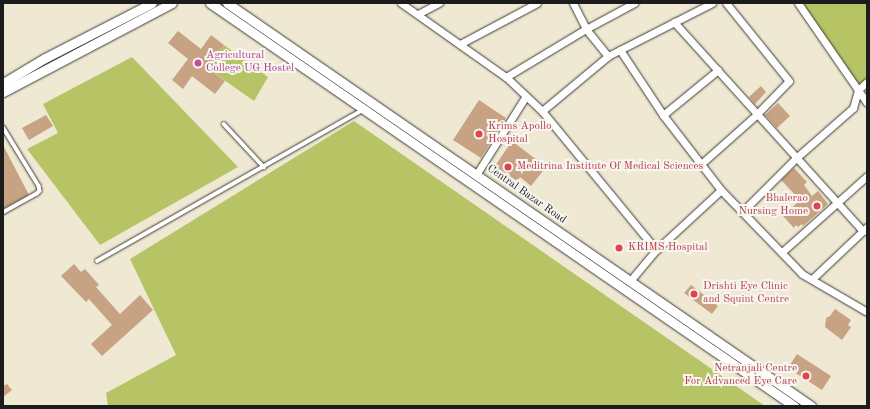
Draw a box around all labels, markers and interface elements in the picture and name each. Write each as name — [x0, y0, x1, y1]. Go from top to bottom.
place label: Agricultural College UG Hostel — [206, 50, 294, 76]
marker: Agricultural College UG Hostel — [193, 58, 203, 68]
place label: Krims Apollo Hospital — [488, 121, 551, 147]
marker: Krims Apollo Hospital — [473, 128, 485, 140]
place label: Meditrina Institute Of Medical Sciences — [517, 160, 703, 174]
marker: Meditrina Institute Of Medical Sciences — [502, 161, 514, 173]
street label: Central Bazar Road — [484, 163, 568, 227]
place label: Bhalerao Nursing Home — [739, 193, 808, 219]
marker: Bhalerao Nursing Home — [811, 200, 823, 212]
place label: KRIMS Hospital — [628, 241, 707, 255]
marker: KRIMS Hospital — [613, 242, 625, 254]
place label: Drishti Eye Clinic and Squint Centre — [703, 281, 789, 307]
marker: Drishti Eye Clinic and Squint Centre — [688, 288, 700, 300]
place label: Netranjali Centre For Advanced Eye Care — [684, 363, 797, 389]
marker: Netranjali Centre For Advanced Eye Care — [800, 370, 812, 382]

